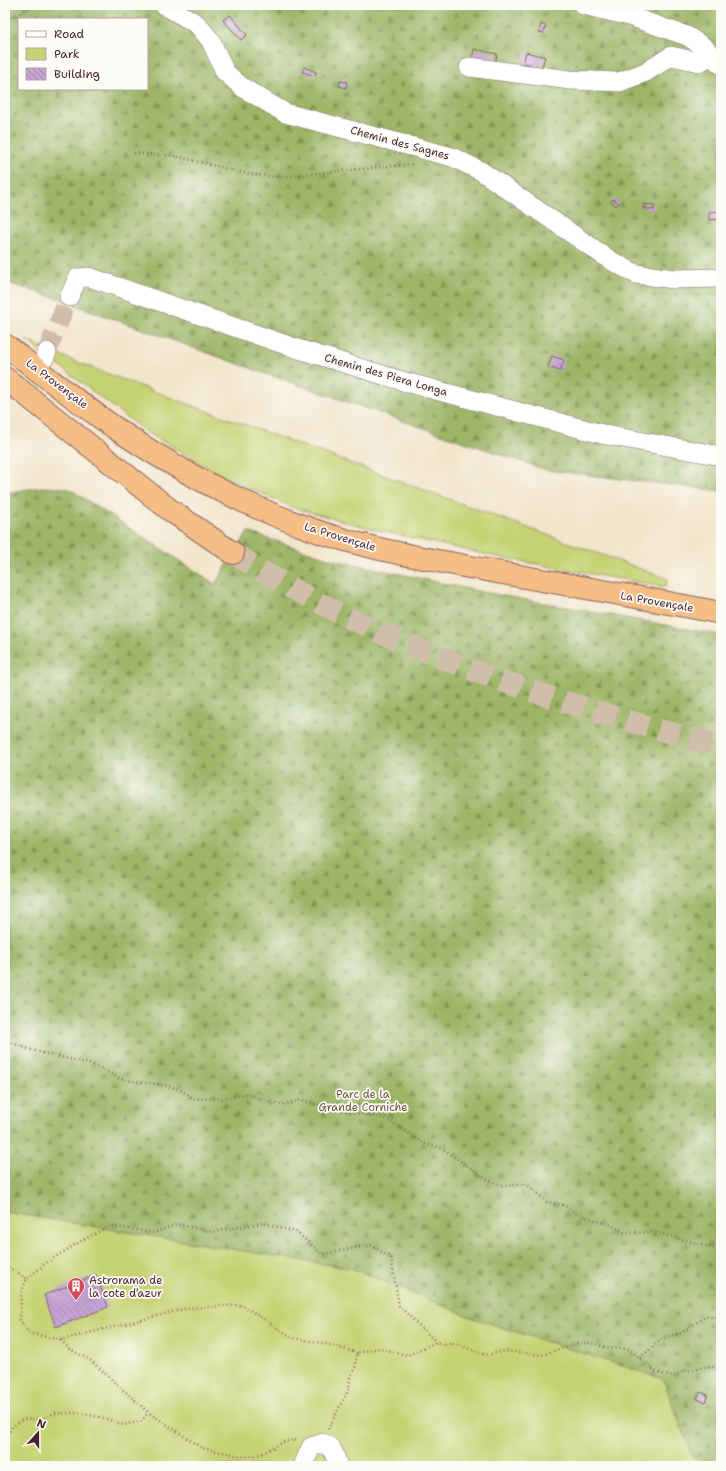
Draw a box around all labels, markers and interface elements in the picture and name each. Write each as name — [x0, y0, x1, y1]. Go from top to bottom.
legend — [18, 18, 148, 90]
text: Road — [54, 26, 85, 42]
text: Park — [54, 46, 80, 62]
text: Building — [54, 66, 100, 82]
street label: Chemin des Sagnes — [349, 123, 451, 163]
street label: Chemin des Piera Longa — [323, 350, 449, 400]
street label: La Provençale — [23, 356, 91, 412]
street label: La Provençale — [302, 519, 378, 555]
street label: La Provençale — [619, 588, 695, 616]
park label: Parc de la Grande Corniche — [319, 1087, 407, 1115]
place label: Astrorama de la cote d'azur — [89, 1273, 162, 1301]
building icon: Astrorama de la cote d'azur — [66, 1276, 86, 1301]
north arrow — [18, 1413, 58, 1453]
text: N — [35, 1416, 48, 1433]

